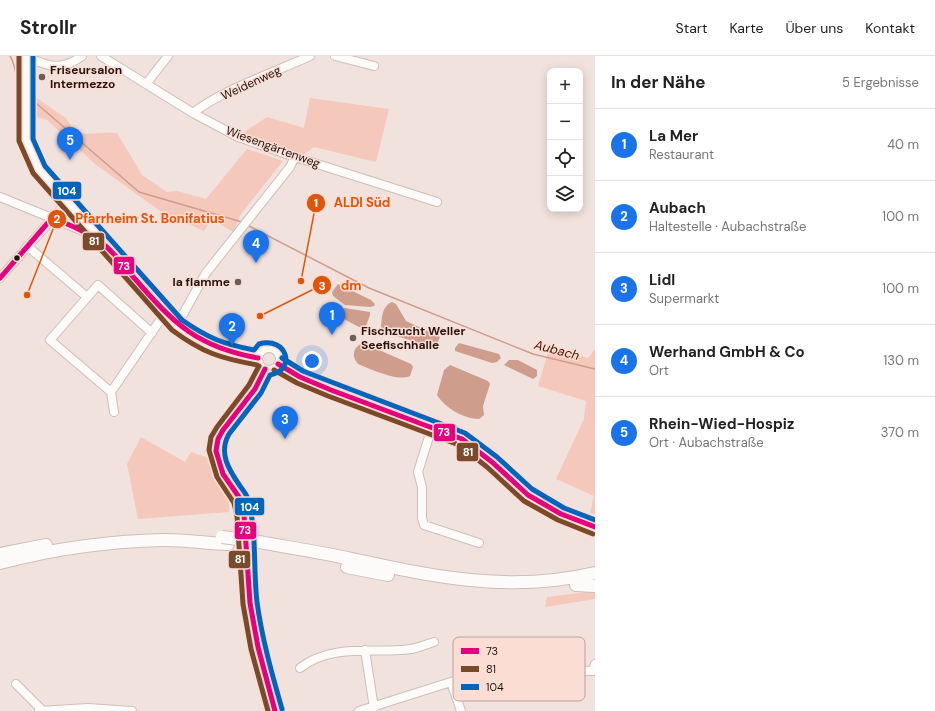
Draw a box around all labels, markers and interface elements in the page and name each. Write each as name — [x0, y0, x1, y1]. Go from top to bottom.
text: Strollr — [20, 15, 77, 40]
text: Start — [676, 19, 707, 37]
text: Karte — [729, 19, 763, 37]
text: Über uns — [785, 19, 843, 37]
text: Kontakt — [865, 19, 915, 37]
place label: Friseursalon Intermezzo — [50, 62, 122, 92]
street label: Weidenweg — [218, 62, 284, 104]
map controls — [547, 68, 583, 212]
button: + — [547, 68, 583, 104]
text: In der Nähe — [611, 71, 706, 93]
marker: Friseursalon Intermezzo — [37, 72, 47, 82]
text: 5 Ergebnisse — [842, 74, 919, 91]
button: − — [547, 104, 583, 140]
street label: Wiesengärtenweg — [224, 122, 323, 172]
text: La Mer — [649, 126, 698, 146]
pin: 5 — [57, 127, 83, 160]
text: 1 — [622, 136, 626, 153]
text: 40 m — [887, 136, 919, 153]
button: locate — [547, 140, 583, 176]
text: Restaurant — [649, 146, 714, 163]
button: layers — [547, 176, 583, 212]
line badge: 104 — [52, 181, 82, 200]
text: 104 — [58, 184, 76, 198]
callout: ALDI Süd — [306, 190, 398, 215]
text: ALDI Süd — [334, 194, 390, 211]
text: 1 — [314, 195, 318, 211]
text: Aubach — [649, 198, 706, 218]
callout: Pfarrheim St. Bonifatius — [47, 206, 232, 231]
text: 2 — [620, 208, 628, 225]
text: 100 m — [882, 208, 919, 225]
text: Pfarrheim St. Bonifatius — [75, 210, 225, 227]
text: 2 — [54, 211, 61, 227]
text: Haltestelle · Aubachstraße — [649, 218, 806, 235]
pin: 4 — [243, 230, 269, 263]
line badge: 81 — [82, 232, 105, 251]
text: 81 — [89, 234, 99, 248]
unlabelled marker — [12, 253, 22, 263]
line badge: 73 — [113, 256, 135, 275]
text: 73 — [118, 259, 130, 273]
text: Lidl — [649, 270, 675, 290]
callout: dm — [312, 273, 369, 298]
place label: la flamme — [172, 274, 230, 290]
marker: la flamme — [233, 277, 243, 287]
text: dm — [341, 277, 361, 294]
text: 3 — [318, 278, 326, 294]
text: 3 — [620, 280, 628, 297]
text: 100 m — [882, 280, 919, 297]
text: Supermarkt — [649, 290, 719, 307]
pin: 1 — [319, 302, 345, 335]
pin: 2 — [219, 313, 245, 346]
place label: Fischzucht Weller Seefischhalle — [361, 323, 465, 353]
marker: Fischzucht Weller Seefischhalle — [348, 333, 358, 343]
water label: Aubach — [532, 336, 581, 364]
text: Werhand GmbH & Co — [649, 342, 805, 362]
your location — [302, 351, 322, 371]
text: 4 — [620, 352, 628, 369]
text: 130 m — [883, 352, 919, 369]
text: Ort — [649, 362, 669, 379]
pin: 3 — [272, 406, 298, 439]
text: Rhein-Wied-Hospiz — [649, 414, 794, 434]
line badge: 73 — [433, 423, 456, 442]
text: 5 — [620, 424, 628, 441]
text: 370 m — [881, 424, 919, 441]
text: 73 — [438, 425, 450, 439]
text: Ort · Aubachstraße — [649, 434, 764, 451]
line badge: 81 — [456, 442, 479, 462]
text: 81 — [463, 445, 473, 459]
line badge: 104 — [234, 497, 265, 516]
text: 104 — [241, 500, 259, 514]
line badge: 73 — [234, 521, 257, 540]
text: 73 — [239, 523, 251, 537]
line badge: 81 — [228, 550, 251, 569]
text: 81 — [235, 552, 245, 566]
legend — [453, 637, 585, 701]
text: 73 — [486, 644, 498, 658]
text: 81 — [486, 662, 496, 676]
text: 104 — [486, 680, 504, 694]

